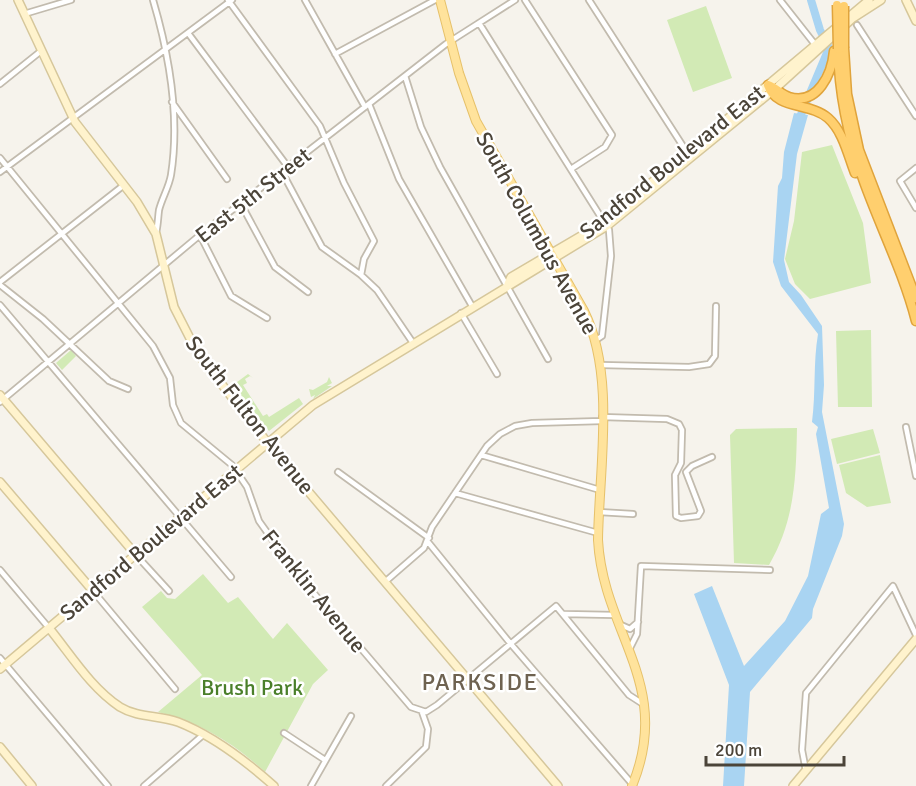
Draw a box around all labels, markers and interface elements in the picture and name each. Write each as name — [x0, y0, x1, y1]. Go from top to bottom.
street label: Sandford Boulevard East — [574, 79, 770, 245]
street label: South Columbus Avenue — [470, 127, 604, 339]
street label: East 5th Street — [190, 141, 316, 249]
street label: South Fulton Avenue — [180, 330, 320, 500]
street label: Sandford Boulevard East — [54, 458, 248, 626]
street label: Franklin Avenue — [256, 524, 372, 658]
district label: PARKSIDE — [421, 667, 539, 697]
park label: Brush Park — [201, 674, 303, 701]
scale bar — [706, 729, 844, 767]
text: 200 m — [715, 739, 762, 761]

